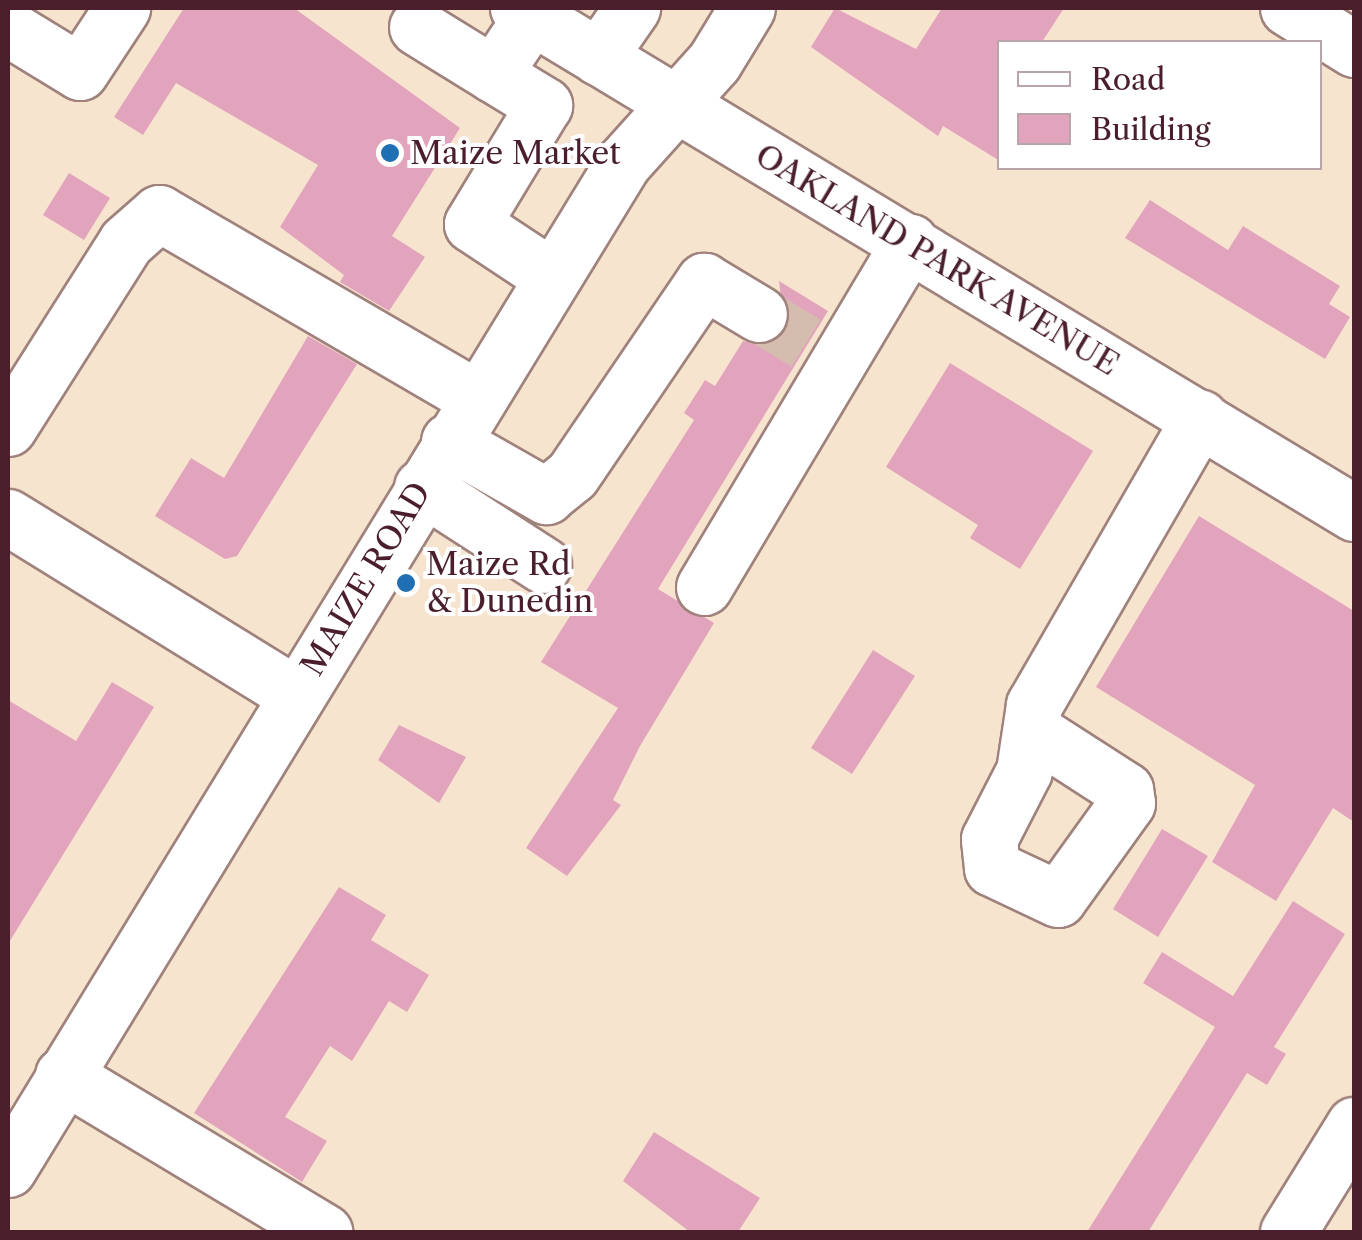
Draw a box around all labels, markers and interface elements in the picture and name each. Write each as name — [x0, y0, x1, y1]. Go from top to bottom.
legend — [997, 40, 1322, 170]
text: Road — [1091, 61, 1165, 98]
text: Building — [1091, 111, 1211, 148]
place label: Maize Market — [410, 134, 621, 172]
street label: OAKLAND PARK AVENUE — [747, 136, 1127, 384]
marker: Maize Market — [379, 142, 401, 164]
street label: MAIZE ROAD — [293, 475, 439, 683]
place label: Maize Rd & Dunedin — [426, 546, 593, 621]
marker: Maize Rd & Dunedin — [395, 572, 417, 594]

